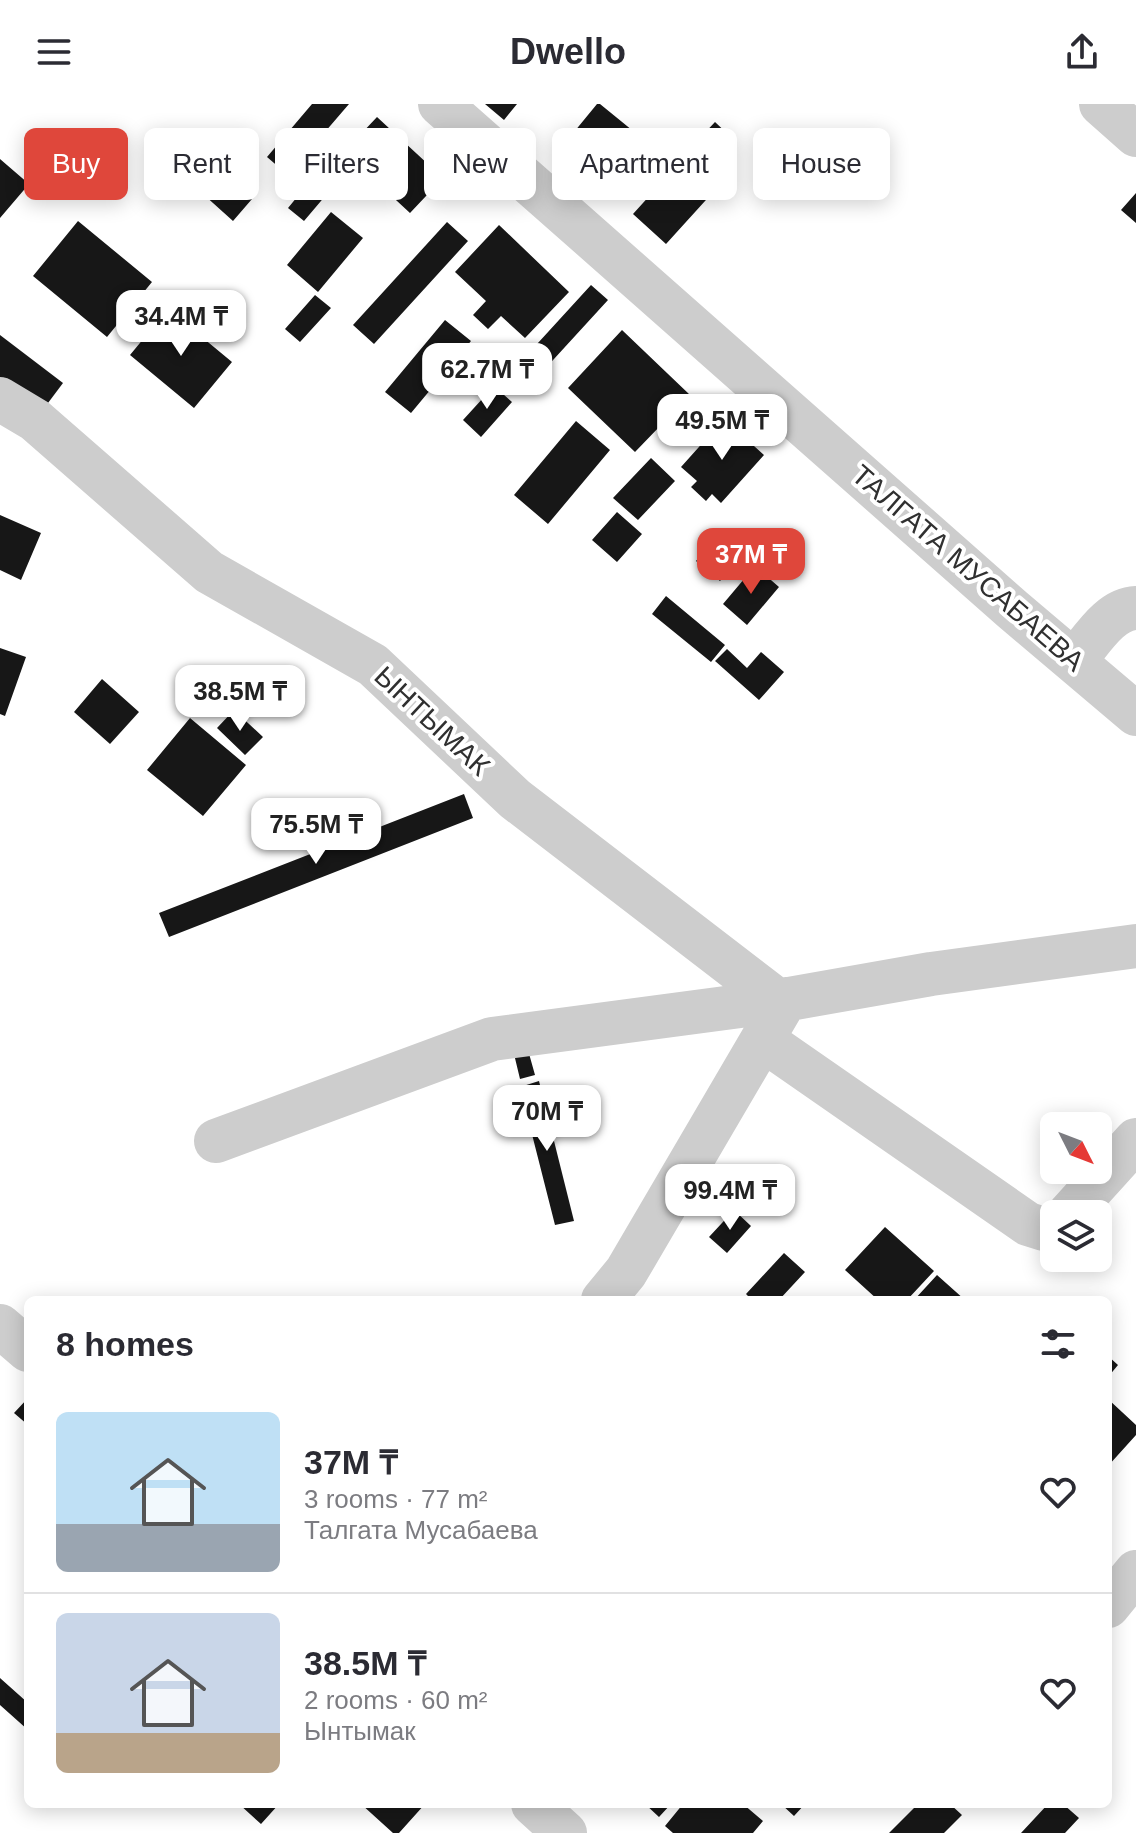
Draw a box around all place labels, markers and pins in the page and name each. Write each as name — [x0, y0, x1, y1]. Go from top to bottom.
pin: 34.4M ₸ — [107, 290, 255, 358]
pin: 62.7M ₸ — [413, 343, 561, 411]
pin: 49.5M ₸ — [648, 394, 796, 462]
pin: 37M ₸ — [695, 528, 807, 596]
pin: 38.5M ₸ — [166, 665, 314, 733]
pin: 75.5M ₸ — [242, 798, 390, 866]
pin: 70M ₸ — [491, 1085, 603, 1153]
pin: 99.4M ₸ — [656, 1164, 804, 1232]

